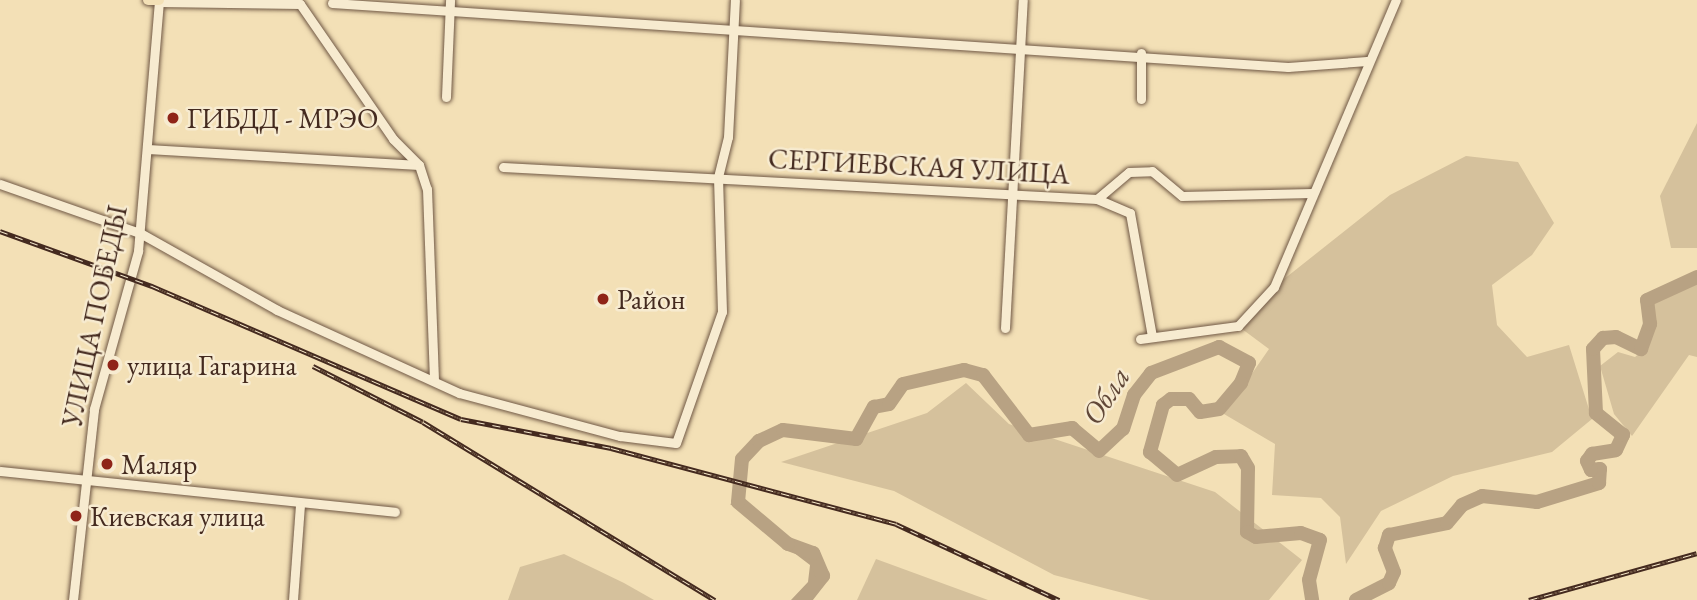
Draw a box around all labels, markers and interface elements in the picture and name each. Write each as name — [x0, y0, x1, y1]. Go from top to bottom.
place label: ГИБДД - МРЭО — [187, 101, 378, 135]
marker: ГИБДД - МРЭО — [165, 110, 181, 126]
street label: СЕРГИЕВСКАЯ УЛИЦА — [767, 141, 1071, 191]
street label: УЛИЦА ПОБЕДЫ — [54, 202, 134, 430]
place label: Район — [617, 282, 685, 316]
marker: Район — [595, 291, 611, 307]
place label: улица Гагарина — [127, 348, 297, 382]
marker: улица Гагарина — [105, 357, 121, 373]
water label: Обла — [1074, 360, 1138, 432]
place label: Маляр — [121, 447, 197, 481]
marker: Маляр — [99, 456, 115, 472]
place label: Киевская улица — [90, 499, 265, 533]
marker: Киевская улица — [68, 508, 84, 524]

